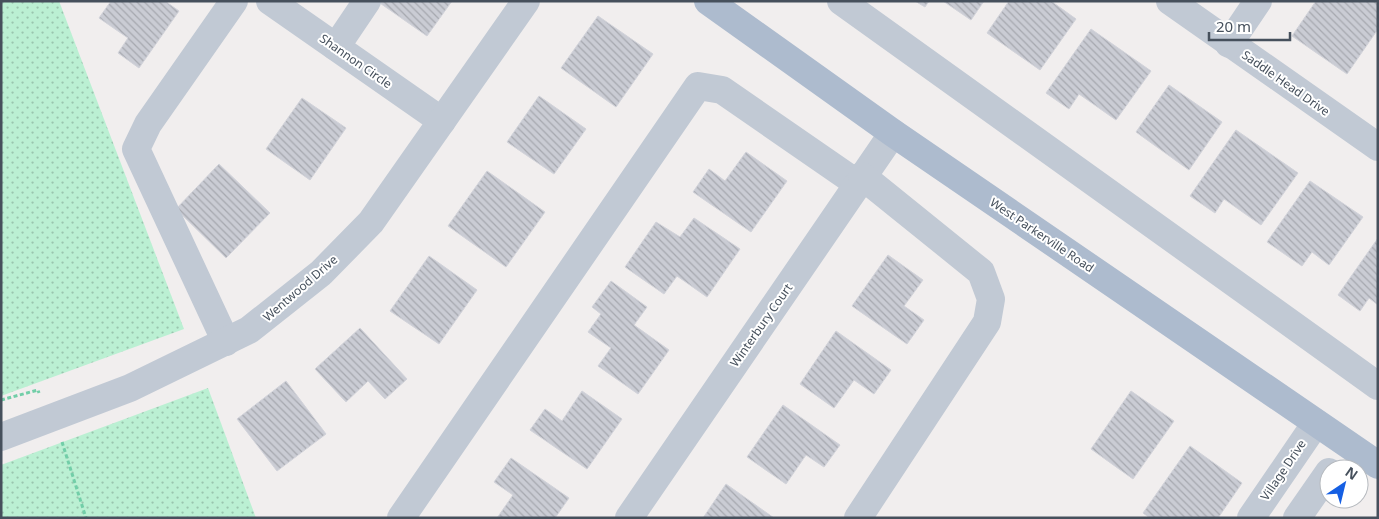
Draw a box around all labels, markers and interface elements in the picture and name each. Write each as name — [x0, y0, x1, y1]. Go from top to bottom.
scale bar — [1209, 10, 1290, 42]
text: 20 m — [1216, 16, 1251, 36]
street label: Shannon Circle — [317, 30, 396, 92]
street label: Saddle Head Drive — [1239, 46, 1334, 120]
street label: West Parkerville Road — [987, 194, 1097, 276]
street label: Wentwood Drive — [259, 251, 341, 325]
street label: Winterbury Court — [726, 279, 797, 370]
street label: Village Drive — [1256, 436, 1310, 504]
north arrow — [1319, 459, 1369, 509]
text: N — [1342, 462, 1362, 484]

